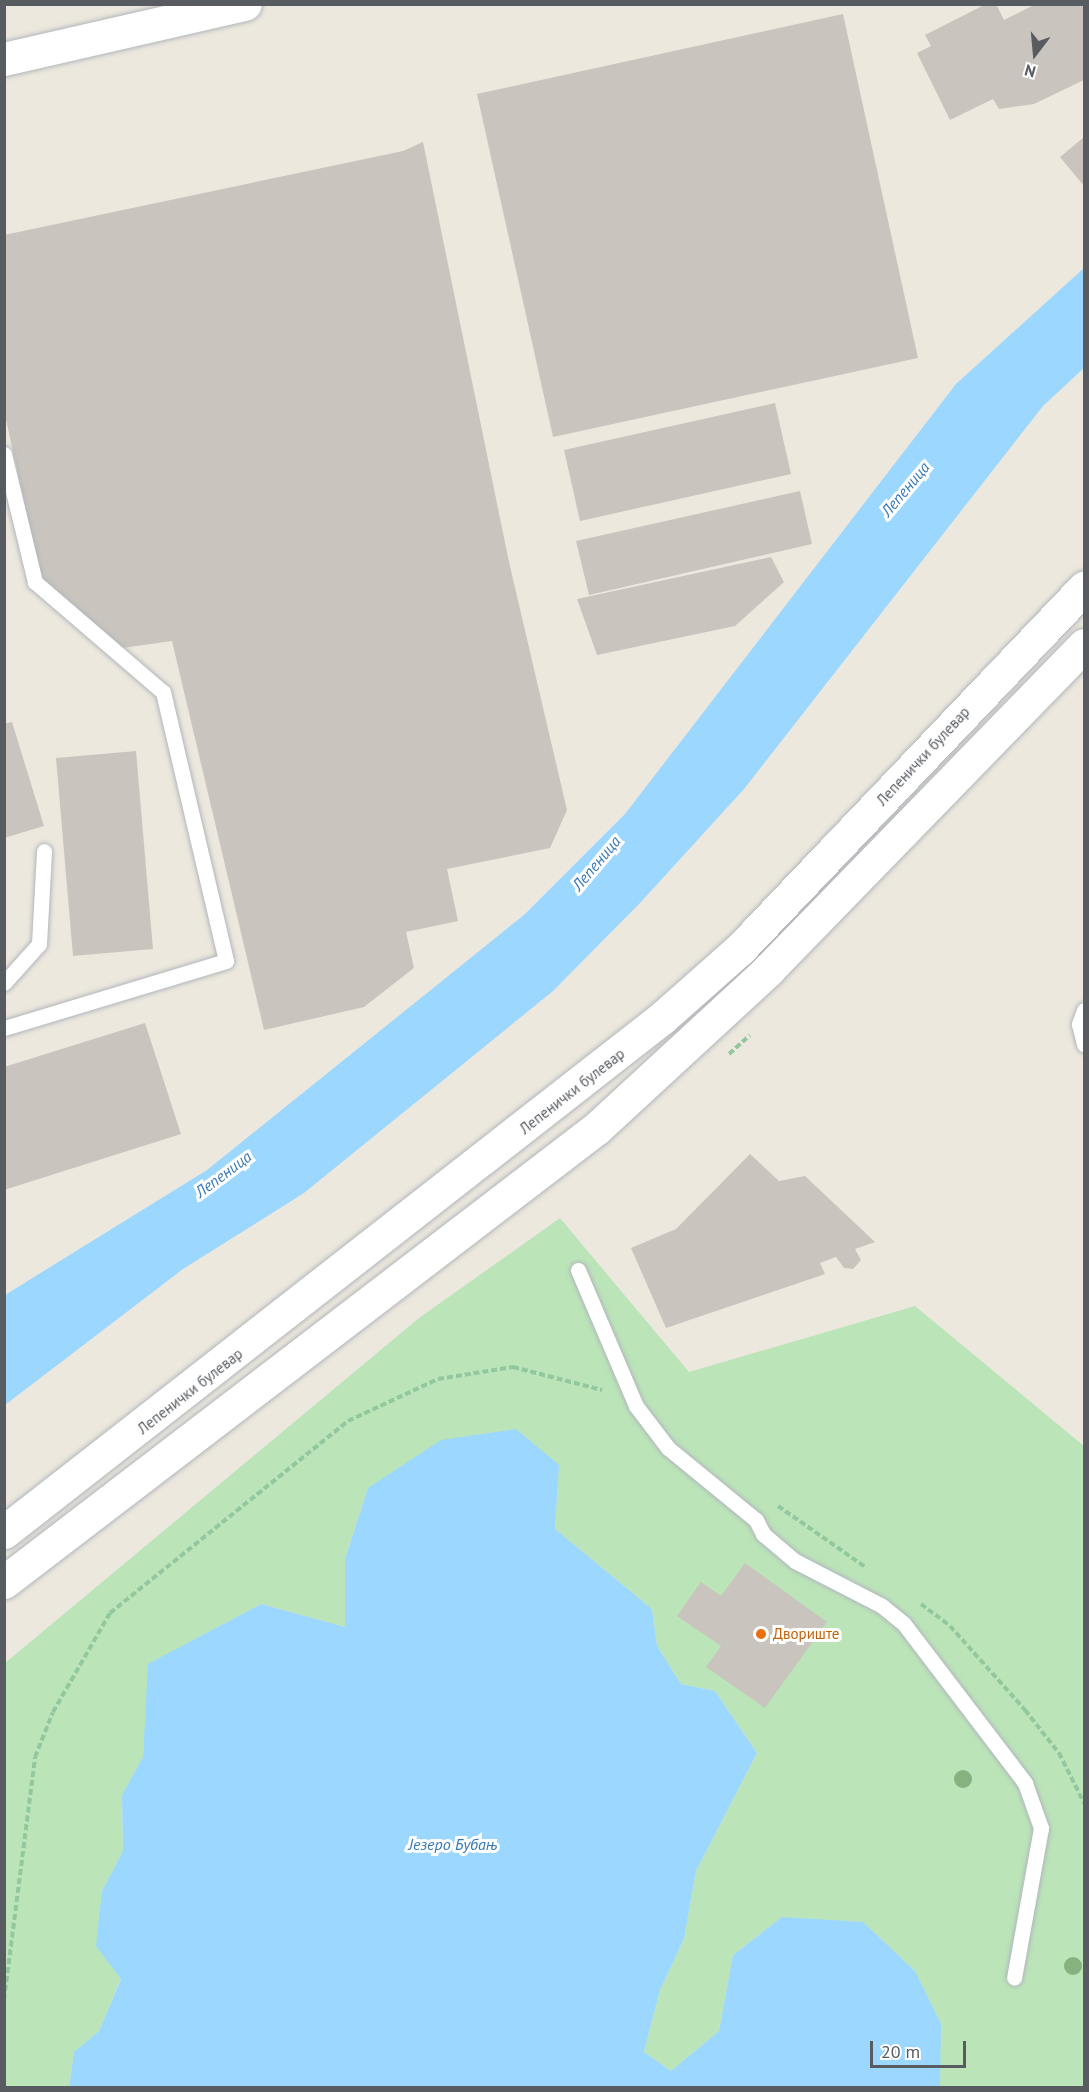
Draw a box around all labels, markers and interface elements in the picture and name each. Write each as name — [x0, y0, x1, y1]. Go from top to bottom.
north arrow — [1005, 24, 1065, 84]
text: N — [1022, 60, 1038, 82]
water label: Лепеница — [877, 458, 933, 520]
street label: Лепенички булевар — [873, 703, 973, 809]
water label: Лепеница — [568, 832, 624, 894]
street label: Лепенички булевар — [516, 1044, 628, 1138]
water label: Лепеница — [191, 1147, 255, 1201]
street label: Лепенички булевар — [134, 1344, 246, 1438]
place label: Двориште — [773, 1625, 839, 1643]
marker: Двориште — [754, 1627, 768, 1641]
water label: Језеро Бубањ — [409, 1834, 497, 1854]
scale bar — [873, 2029, 969, 2067]
text: 20 m — [881, 2040, 920, 2063]

